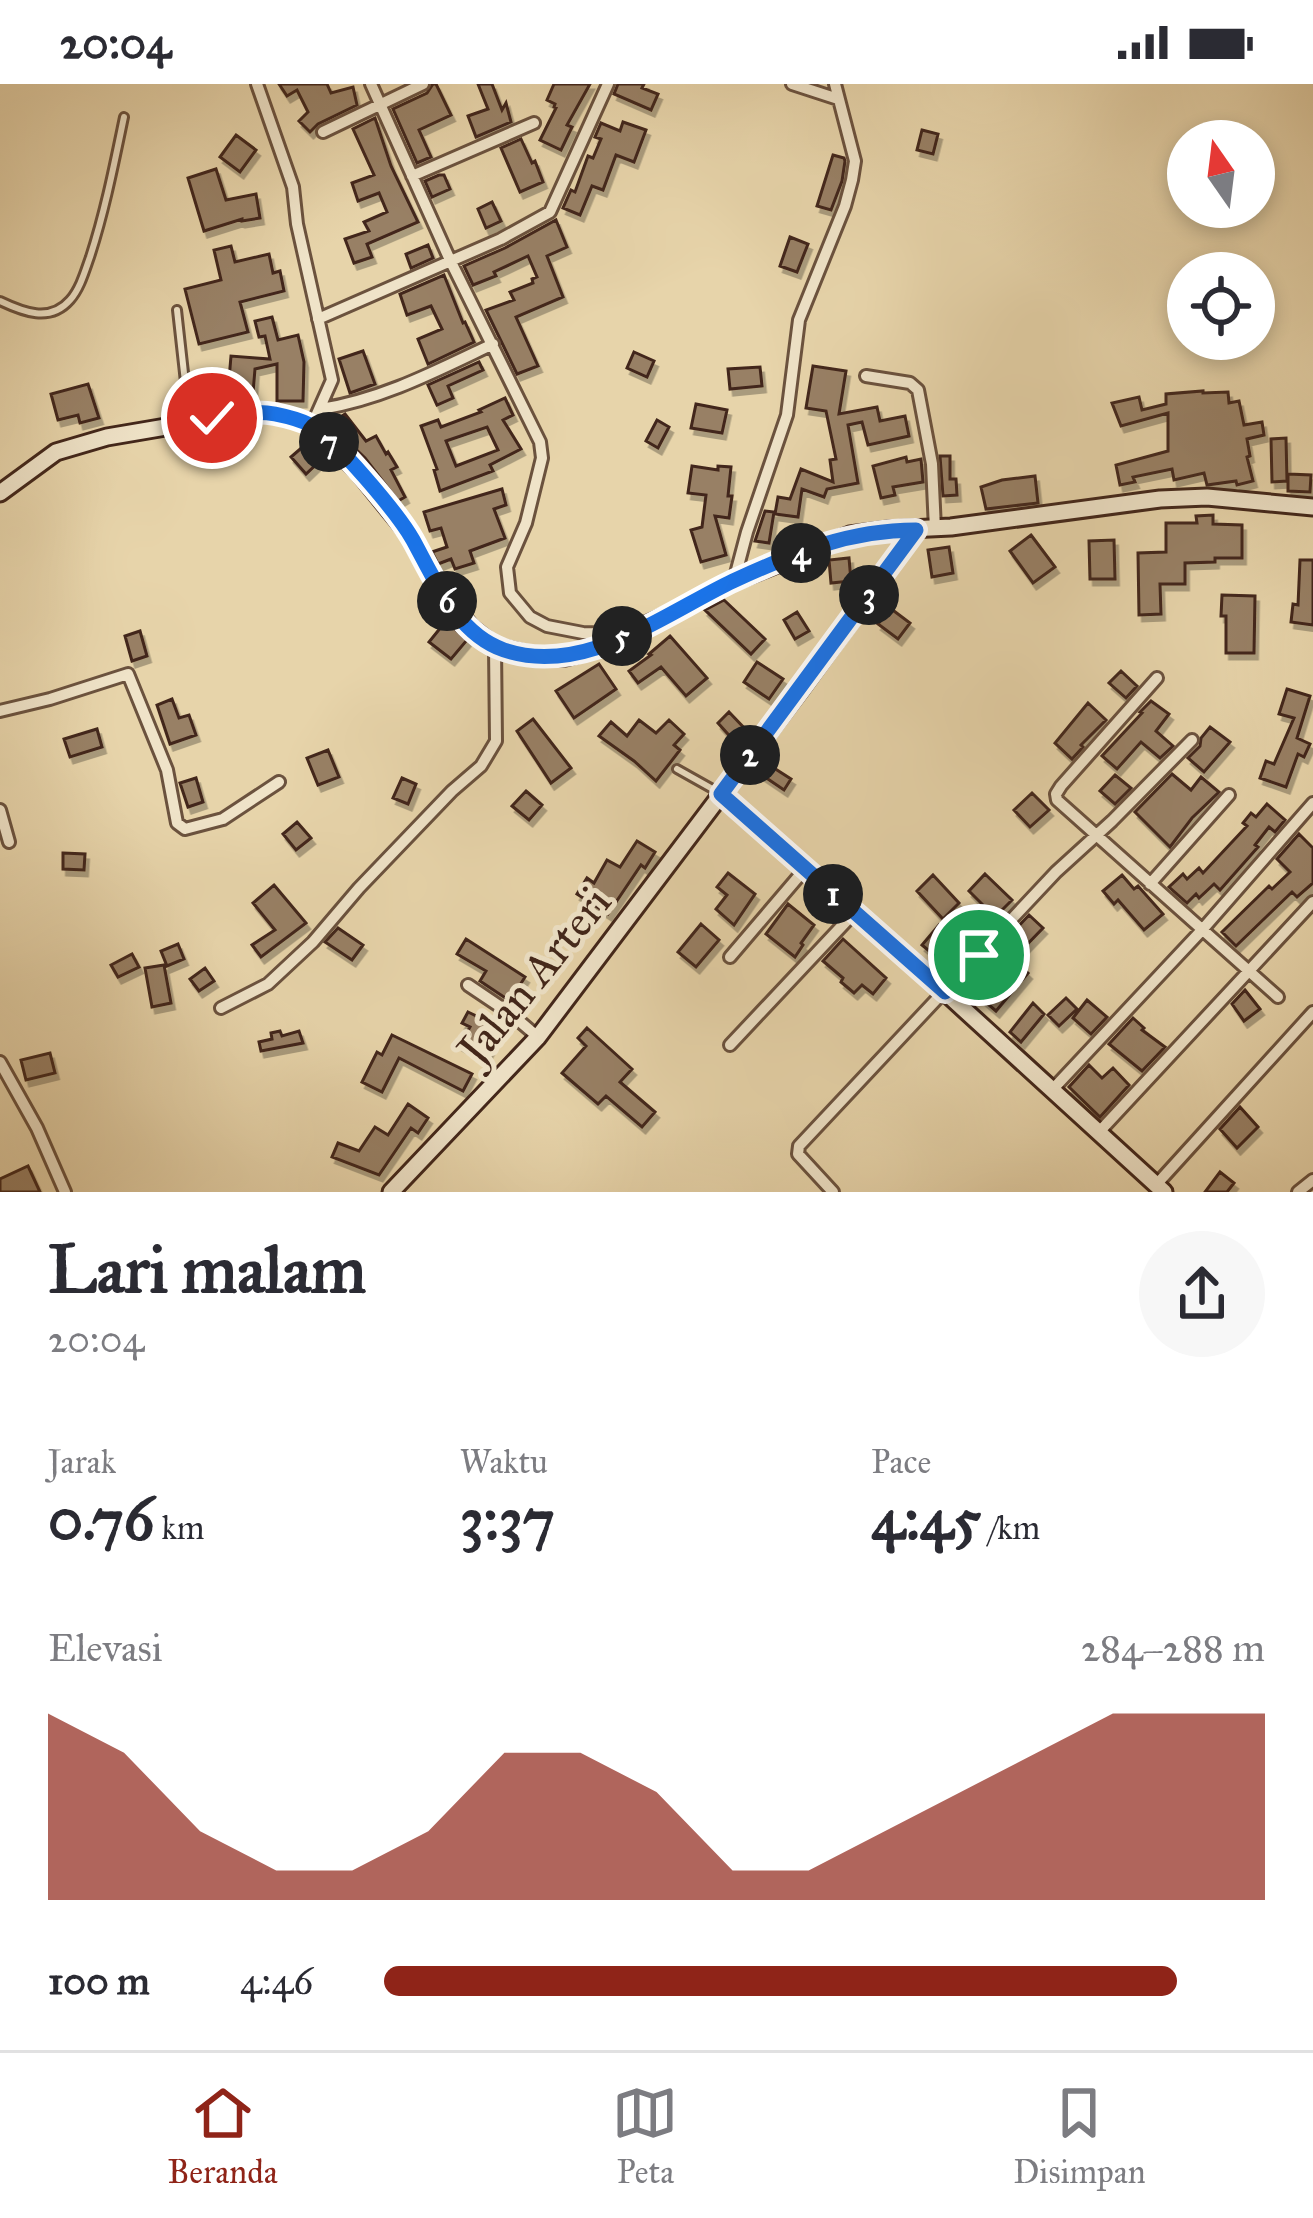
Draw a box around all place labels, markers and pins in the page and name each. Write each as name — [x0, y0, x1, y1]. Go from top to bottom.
pin — [161, 367, 263, 469]
pin: 7 — [299, 412, 359, 472]
pin: 4 — [771, 523, 831, 583]
pin: 3 — [839, 565, 899, 625]
pin: 6 — [417, 571, 477, 631]
pin: 5 — [592, 606, 652, 666]
pin: 2 — [720, 725, 780, 785]
pin: 1 — [803, 864, 863, 924]
pin — [928, 904, 1030, 1006]

